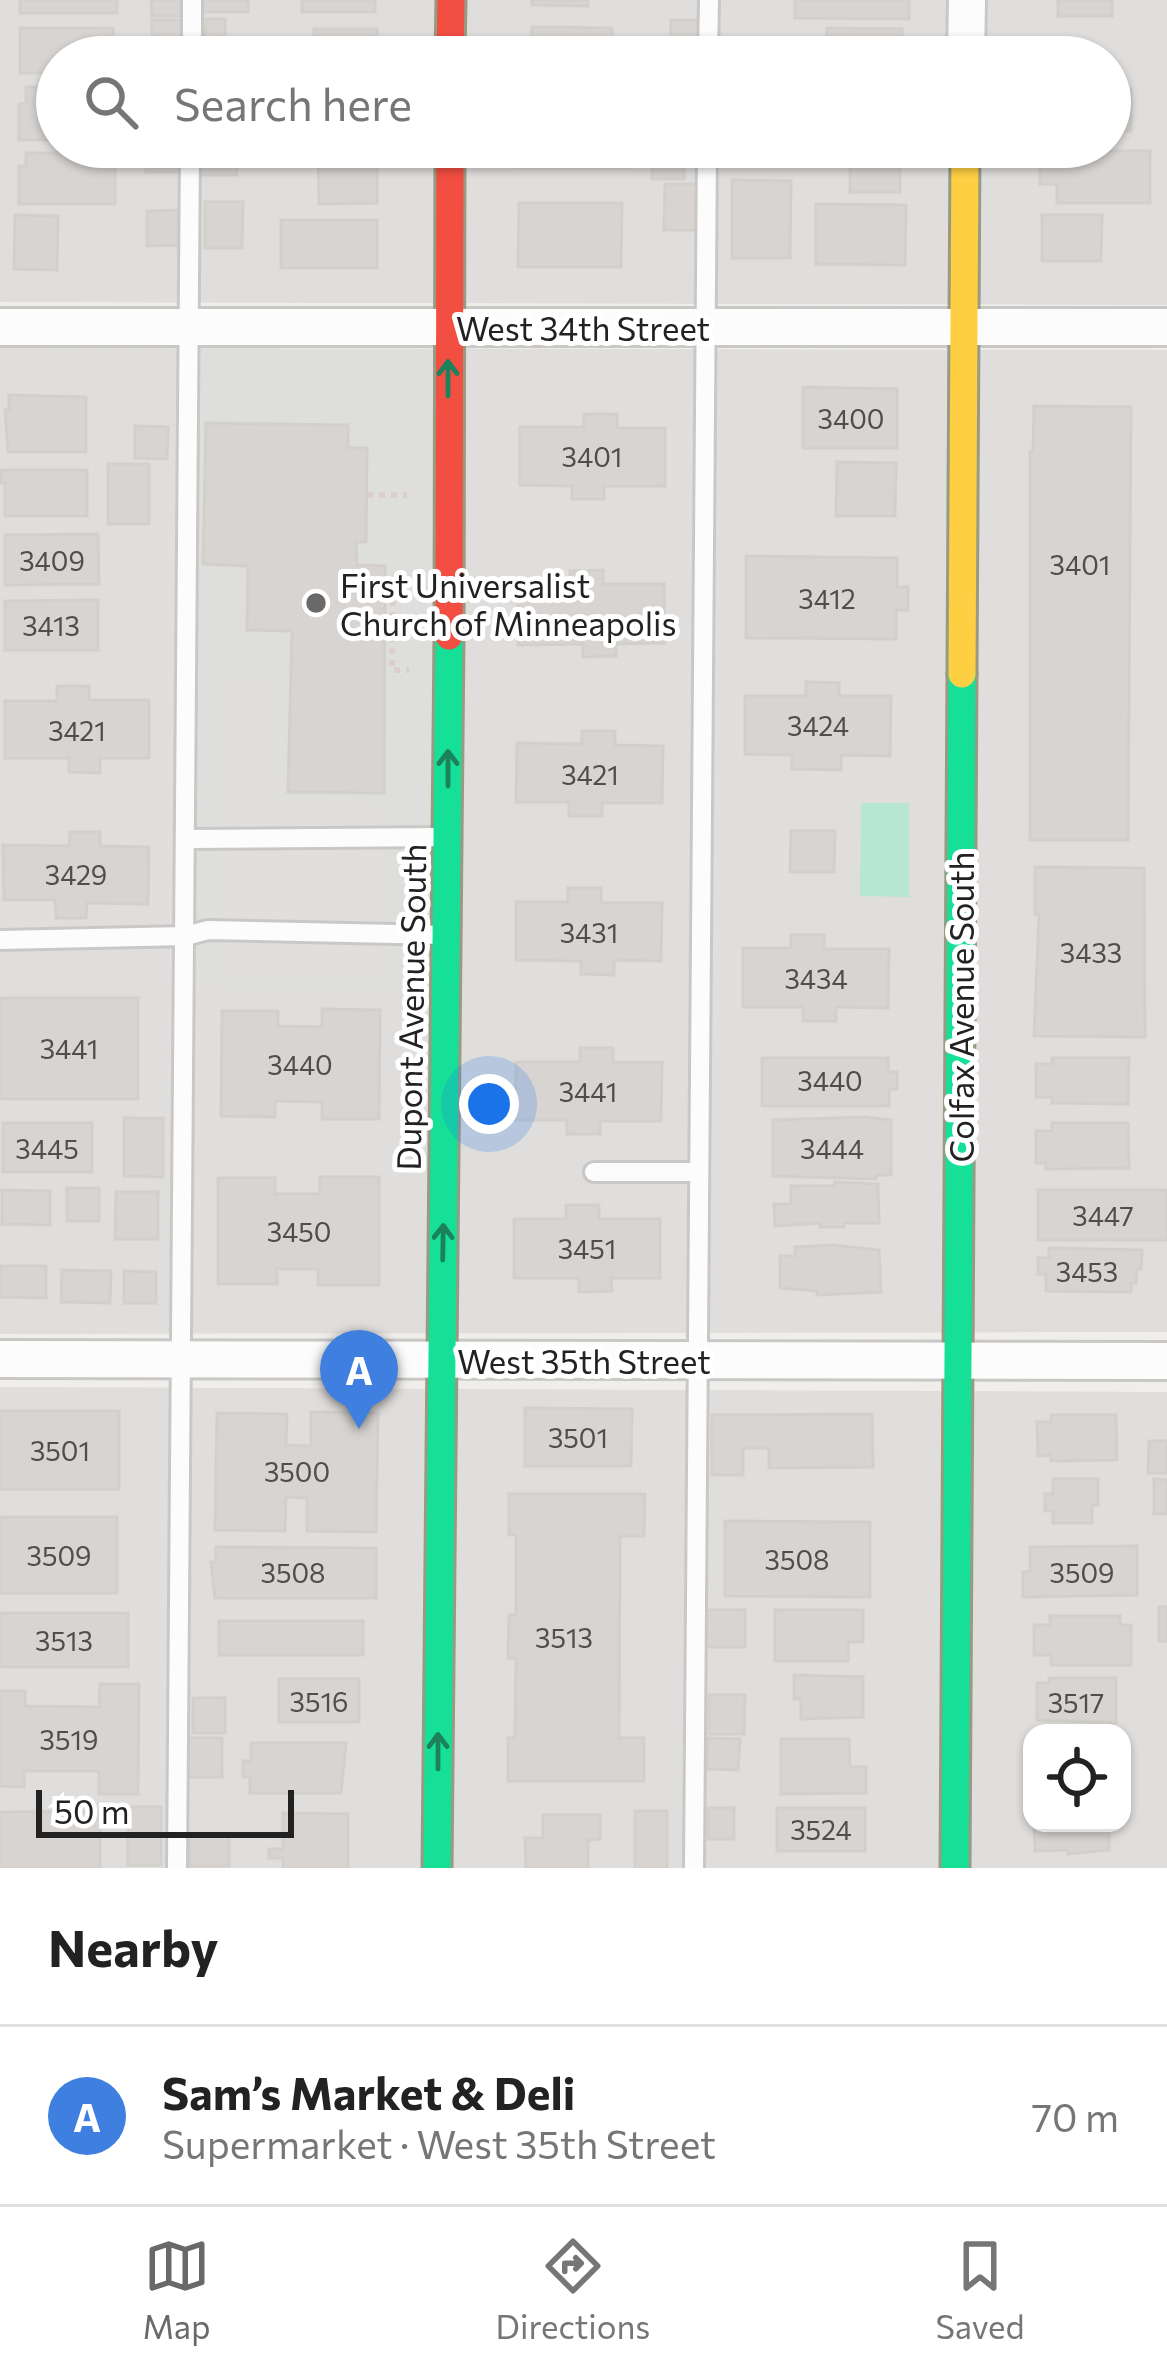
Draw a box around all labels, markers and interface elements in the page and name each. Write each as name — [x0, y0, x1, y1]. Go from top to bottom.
search box — [36, 36, 1131, 168]
icon: search — [78, 69, 144, 135]
text: Search here — [174, 75, 412, 130]
street label: West 34th Street — [456, 307, 710, 348]
one-way arrow — [437, 359, 459, 398]
house number: 3400 — [818, 402, 884, 435]
house number: 3401 — [562, 440, 622, 473]
house number: 3409 — [19, 544, 85, 577]
house number: 3401 — [1050, 548, 1110, 581]
place label: First Universalist Church of Minneapolis — [340, 564, 677, 643]
house number: 3412 — [798, 582, 856, 615]
marker: First Universalist Church of Minneapolis — [303, 590, 329, 616]
house number: 3413 — [22, 609, 80, 642]
house number: 3424 — [787, 709, 849, 742]
house number: 3421 — [48, 714, 106, 747]
one-way arrow — [437, 749, 459, 788]
house number: 3421 — [561, 758, 619, 791]
street label: Dupont Avenue South — [387, 843, 433, 1171]
street label: Colfax Avenue South — [940, 852, 981, 1162]
house number: 3429 — [45, 858, 107, 891]
house number: 3431 — [560, 916, 618, 949]
house number: 3433 — [1060, 936, 1122, 969]
house number: 3434 — [784, 962, 848, 995]
house number: 3441 — [40, 1032, 98, 1065]
house number: 3440 — [267, 1048, 333, 1081]
house number: 3440 — [797, 1064, 863, 1097]
your location — [459, 1074, 519, 1134]
house number: 3441 — [559, 1075, 617, 1108]
house number: 3445 — [15, 1132, 79, 1165]
house number: 3444 — [800, 1132, 864, 1165]
house number: 3447 — [1072, 1199, 1134, 1232]
house number: 3450 — [267, 1215, 331, 1248]
one-way arrow — [432, 1223, 455, 1262]
house number: 3451 — [558, 1232, 616, 1265]
house number: 3453 — [1056, 1255, 1118, 1288]
pin: A — [320, 1330, 398, 1429]
street label: West 35th Street — [457, 1340, 711, 1381]
house number: 3501 — [548, 1421, 608, 1454]
house number: 3501 — [30, 1434, 90, 1467]
house number: 3500 — [264, 1455, 330, 1488]
house number: 3509 — [27, 1539, 91, 1572]
house number: 3508 — [765, 1543, 829, 1576]
house number: 3508 — [261, 1556, 325, 1589]
house number: 3509 — [1050, 1556, 1114, 1589]
house number: 3513 — [535, 1621, 593, 1654]
house number: 3513 — [35, 1624, 93, 1657]
house number: 3516 — [290, 1685, 348, 1718]
house number: 3517 — [1048, 1686, 1104, 1719]
house number: 3519 — [40, 1723, 98, 1756]
map controls — [1023, 1724, 1131, 1832]
button: locate — [1023, 1724, 1131, 1832]
one-way arrow — [427, 1732, 449, 1771]
scale bar — [36, 1784, 294, 1837]
text: 50 m — [54, 1790, 130, 1831]
house number: 3524 — [790, 1813, 852, 1846]
text: Nearby — [48, 1915, 218, 1978]
text: Sam’s Market & Deli — [162, 2064, 575, 2119]
text: A — [73, 2092, 101, 2140]
text: 70 m — [1032, 2092, 1119, 2140]
text: Supermarket · West 35th Street — [162, 2119, 716, 2167]
tab: Map — [143, 2233, 211, 2346]
tab: Directions — [496, 2233, 650, 2346]
tab: Saved — [935, 2233, 1024, 2346]

